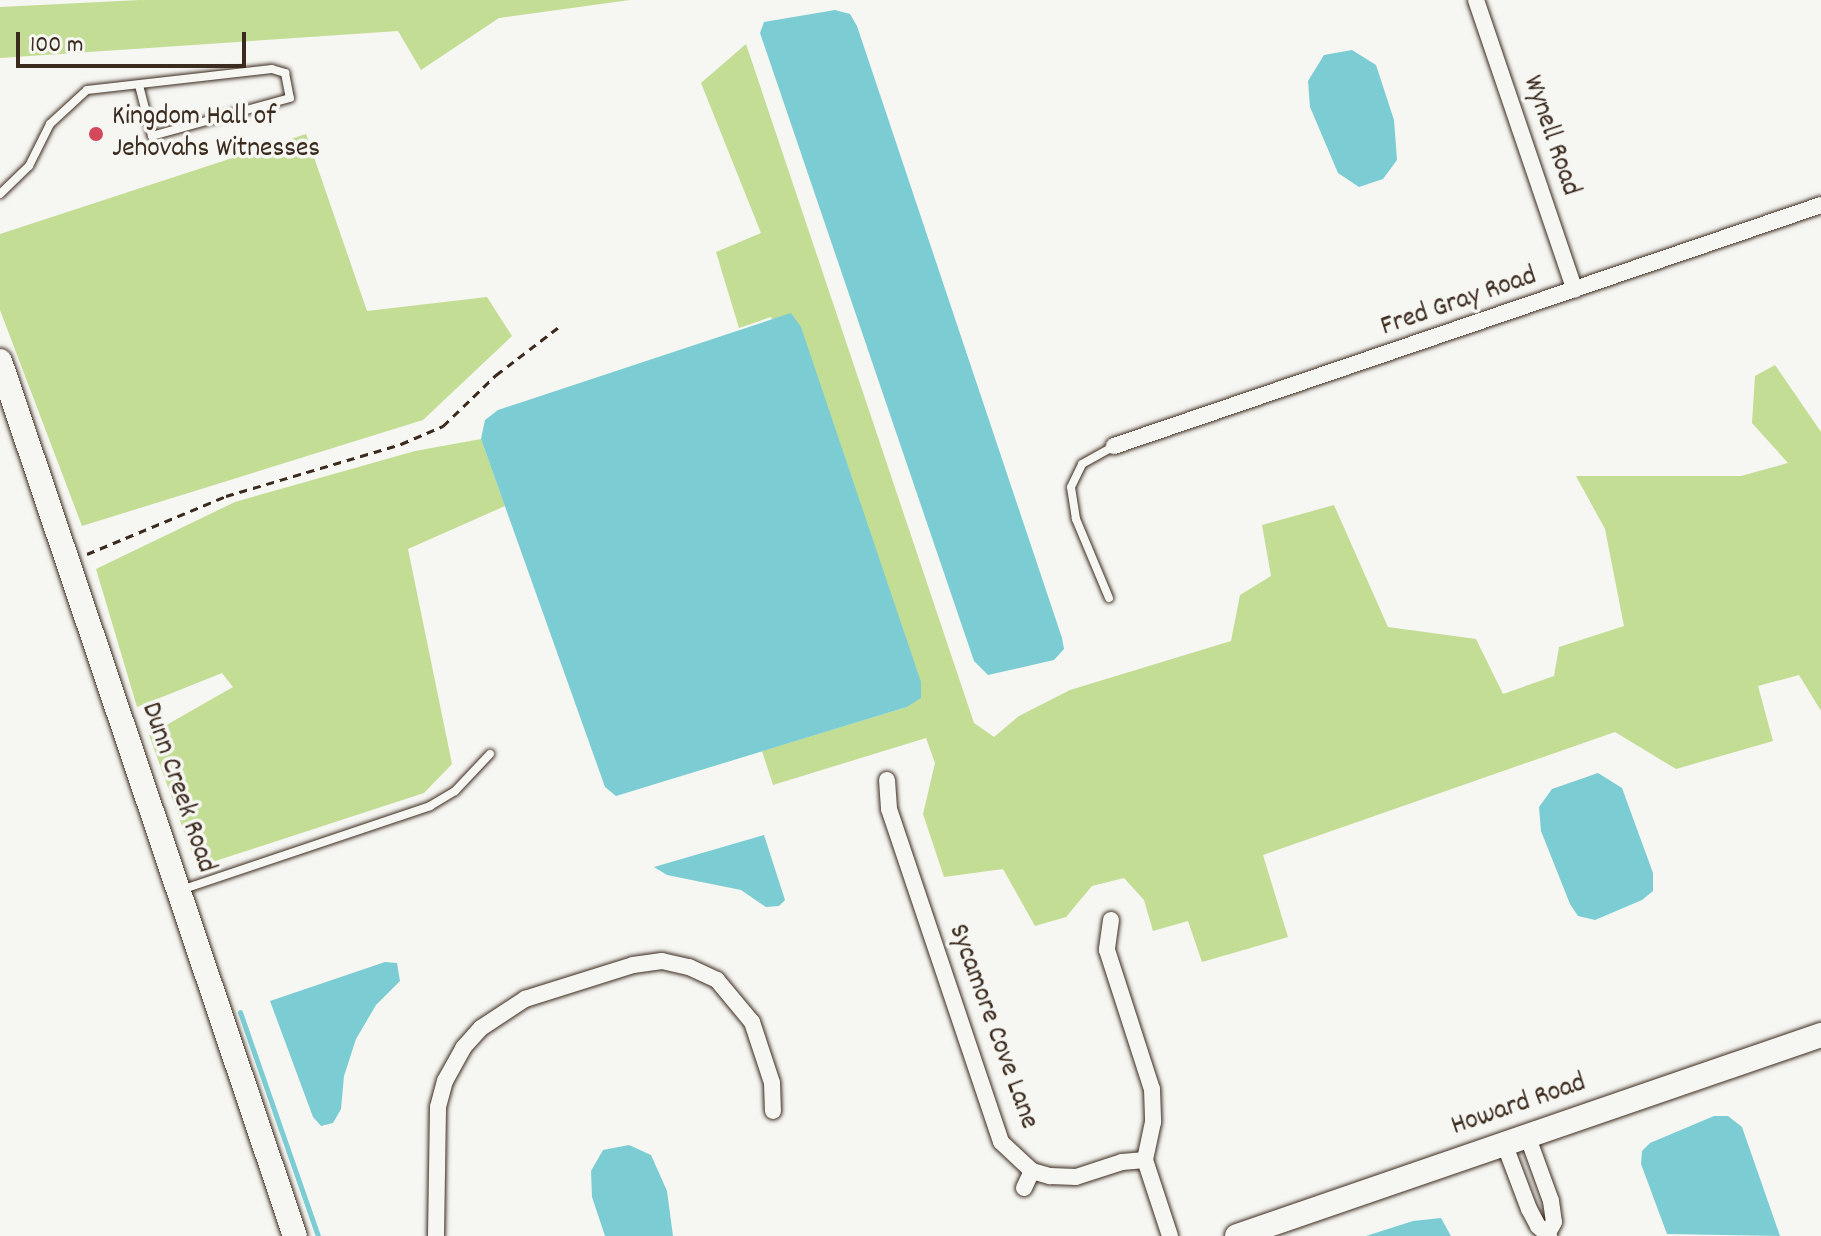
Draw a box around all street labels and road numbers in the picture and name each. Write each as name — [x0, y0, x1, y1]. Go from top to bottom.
street label: Wynell Road — [1514, 72, 1586, 200]
street label: Fred Gray Road — [1377, 261, 1541, 345]
street label: Dunn Creek Road — [132, 698, 222, 878]
street label: Sycamore Cove Lane — [939, 920, 1045, 1134]
street label: Howard Road — [1447, 1067, 1591, 1145]

